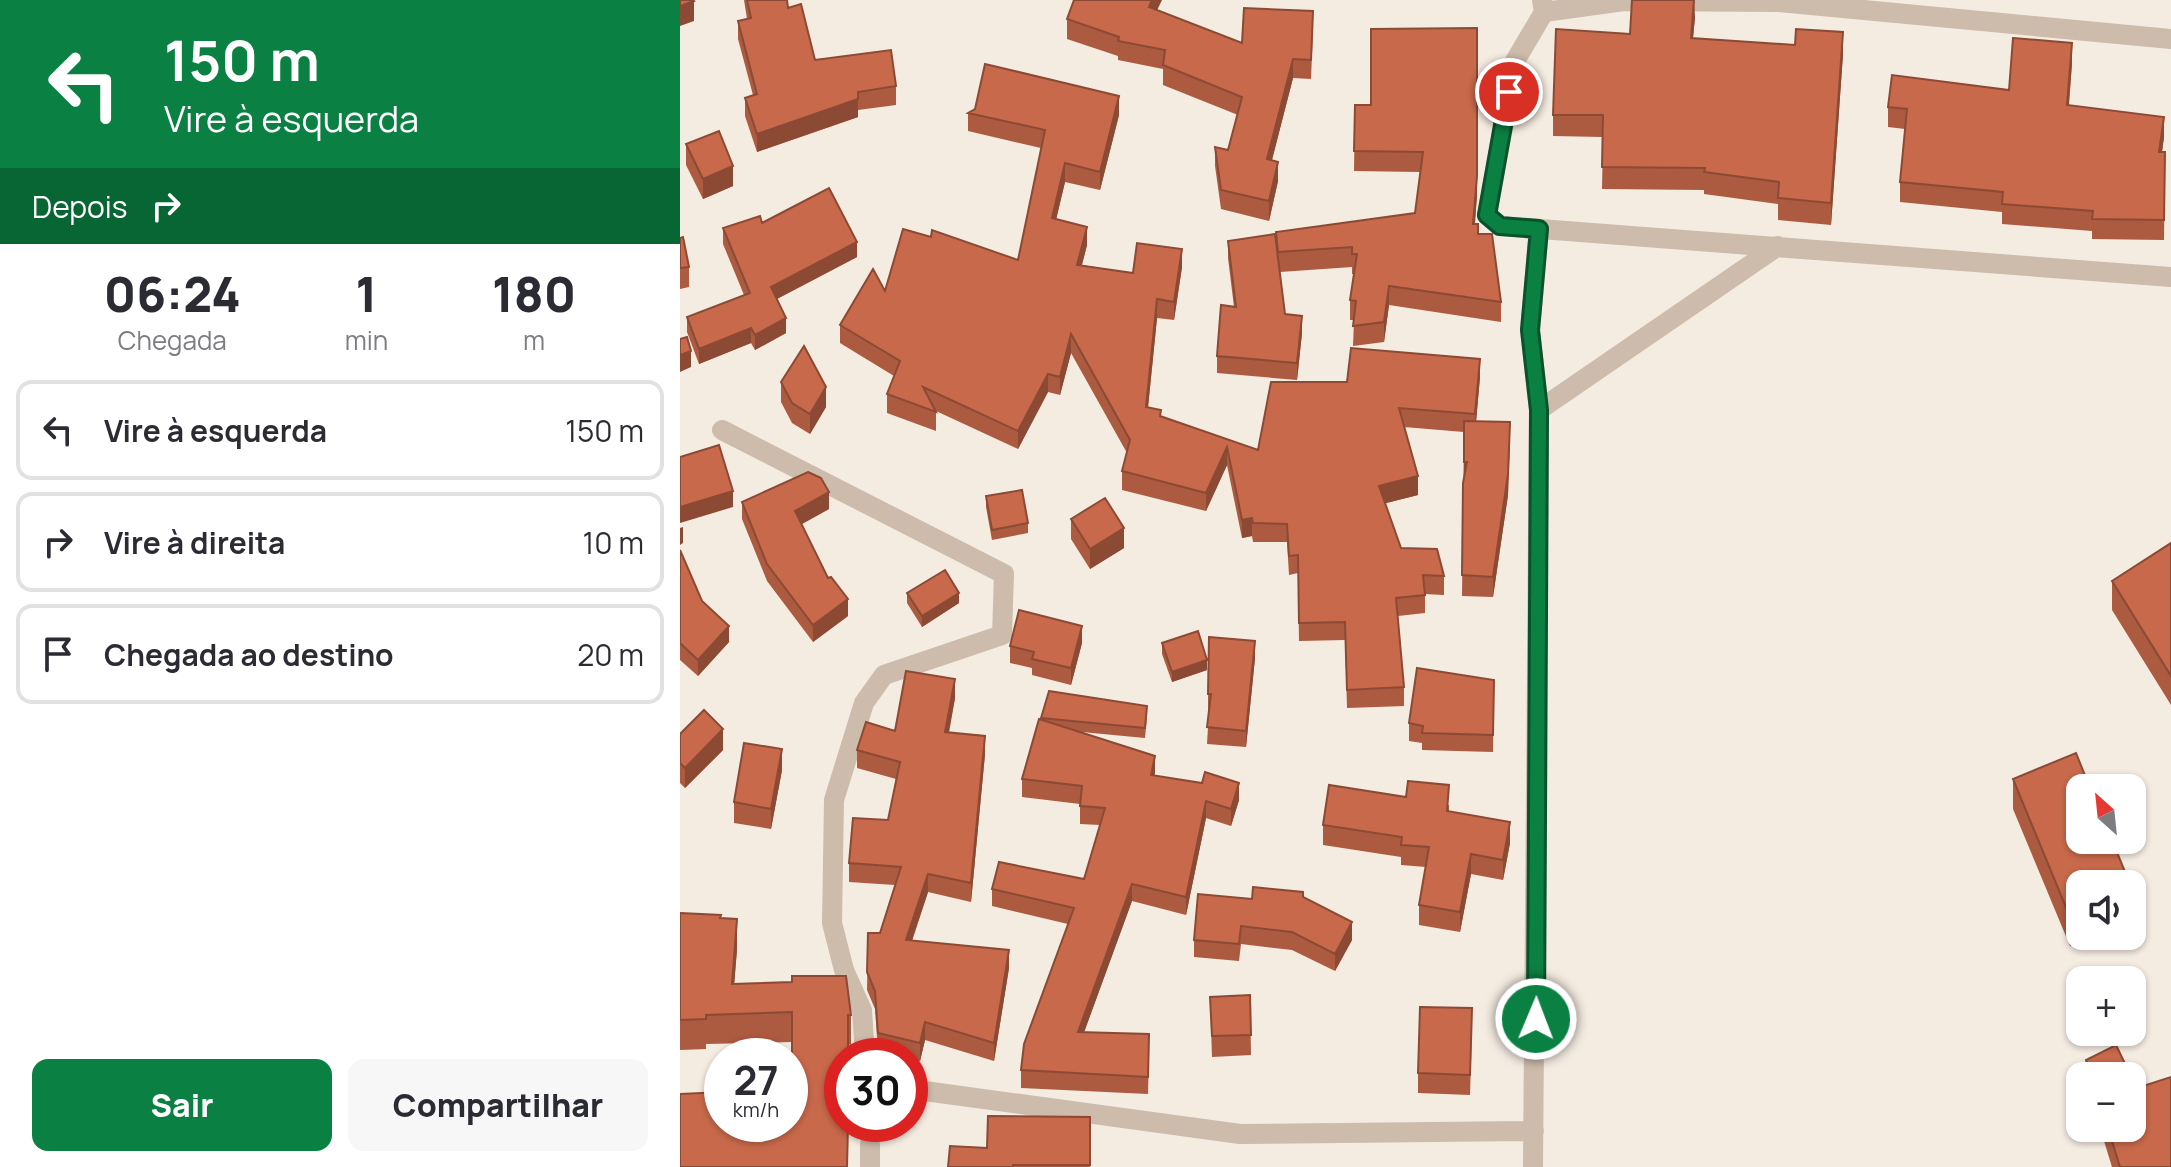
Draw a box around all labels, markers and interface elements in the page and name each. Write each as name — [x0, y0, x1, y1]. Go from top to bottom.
text: 150 m — [164, 21, 320, 98]
icon: left — [32, 32, 136, 136]
pin — [1475, 58, 1543, 126]
icon: arrive — [1487, 70, 1531, 114]
text: Vire à esquerda — [164, 94, 419, 143]
icon: right — [144, 184, 188, 228]
text: Depois — [32, 186, 128, 227]
text: 06:24 — [104, 261, 241, 326]
text: 1 — [356, 261, 377, 326]
text: 180 — [492, 261, 576, 326]
text: Chegada — [118, 322, 227, 358]
text: min — [345, 322, 388, 358]
text: m — [523, 322, 545, 358]
icon: left — [36, 408, 80, 452]
text: Vire à esquerda — [104, 410, 327, 451]
text: 150 m — [565, 410, 644, 451]
icon: right — [36, 520, 80, 564]
text: Vire à direita — [104, 522, 285, 563]
text: 10 m — [583, 522, 644, 563]
icon: arrive — [36, 632, 80, 676]
text: Chegada ao destino — [104, 634, 394, 675]
text: 20 m — [577, 634, 644, 675]
north arrow — [2066, 774, 2146, 854]
map controls — [2066, 774, 2146, 1142]
button: sound — [2066, 870, 2146, 950]
button: + — [2066, 966, 2146, 1046]
position arrow — [1494, 977, 1578, 1061]
speed limit sign: 30 — [824, 1038, 928, 1142]
text: 27 — [733, 1052, 779, 1107]
button: Sair — [32, 1059, 332, 1151]
button: Compartilhar — [348, 1059, 648, 1151]
button: − — [2066, 1062, 2146, 1142]
text: km/h — [733, 1096, 779, 1123]

